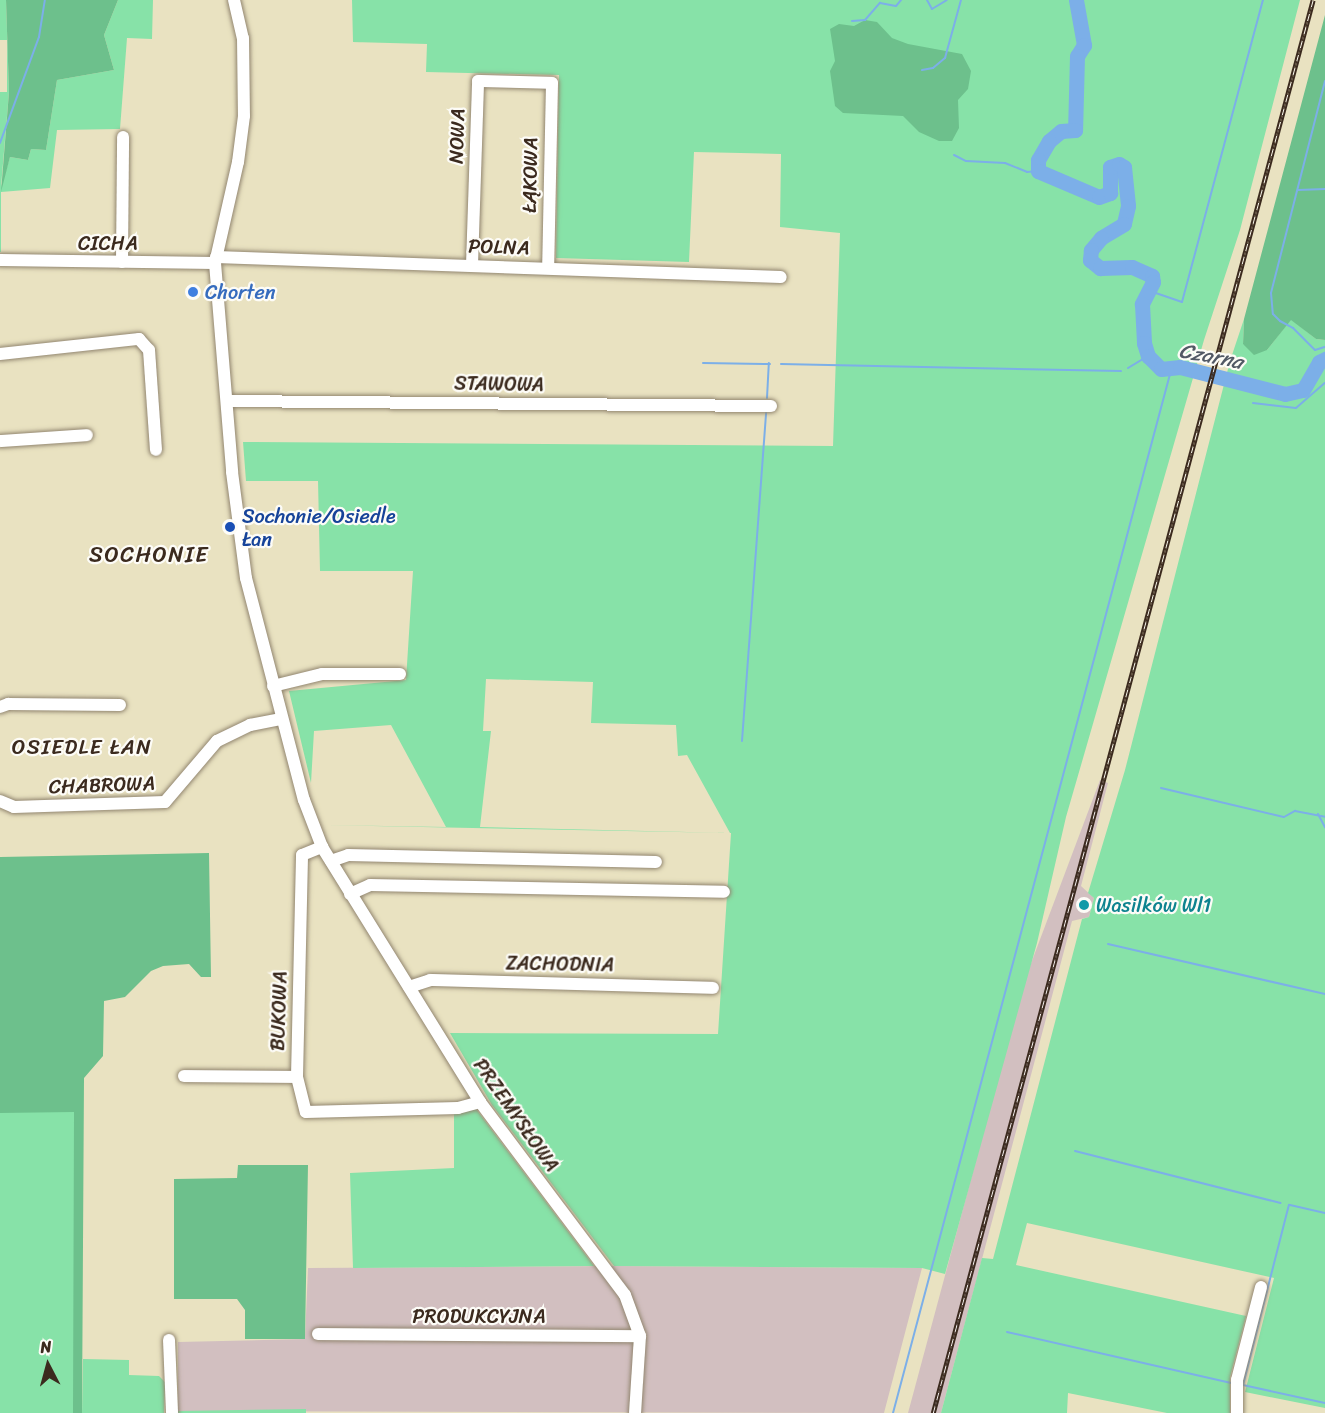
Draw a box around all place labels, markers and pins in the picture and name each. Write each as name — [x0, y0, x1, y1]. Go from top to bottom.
place label: Chorten — [205, 280, 275, 304]
marker: Chorten — [186, 285, 200, 299]
place label: Sochonie/Osiedle Łan — [242, 504, 396, 551]
marker: Sochonie/Osiedle Łan — [223, 520, 237, 534]
place label: Wasilków Wl1 — [1096, 893, 1211, 917]
marker: Wasilków Wl1 — [1077, 898, 1091, 912]

